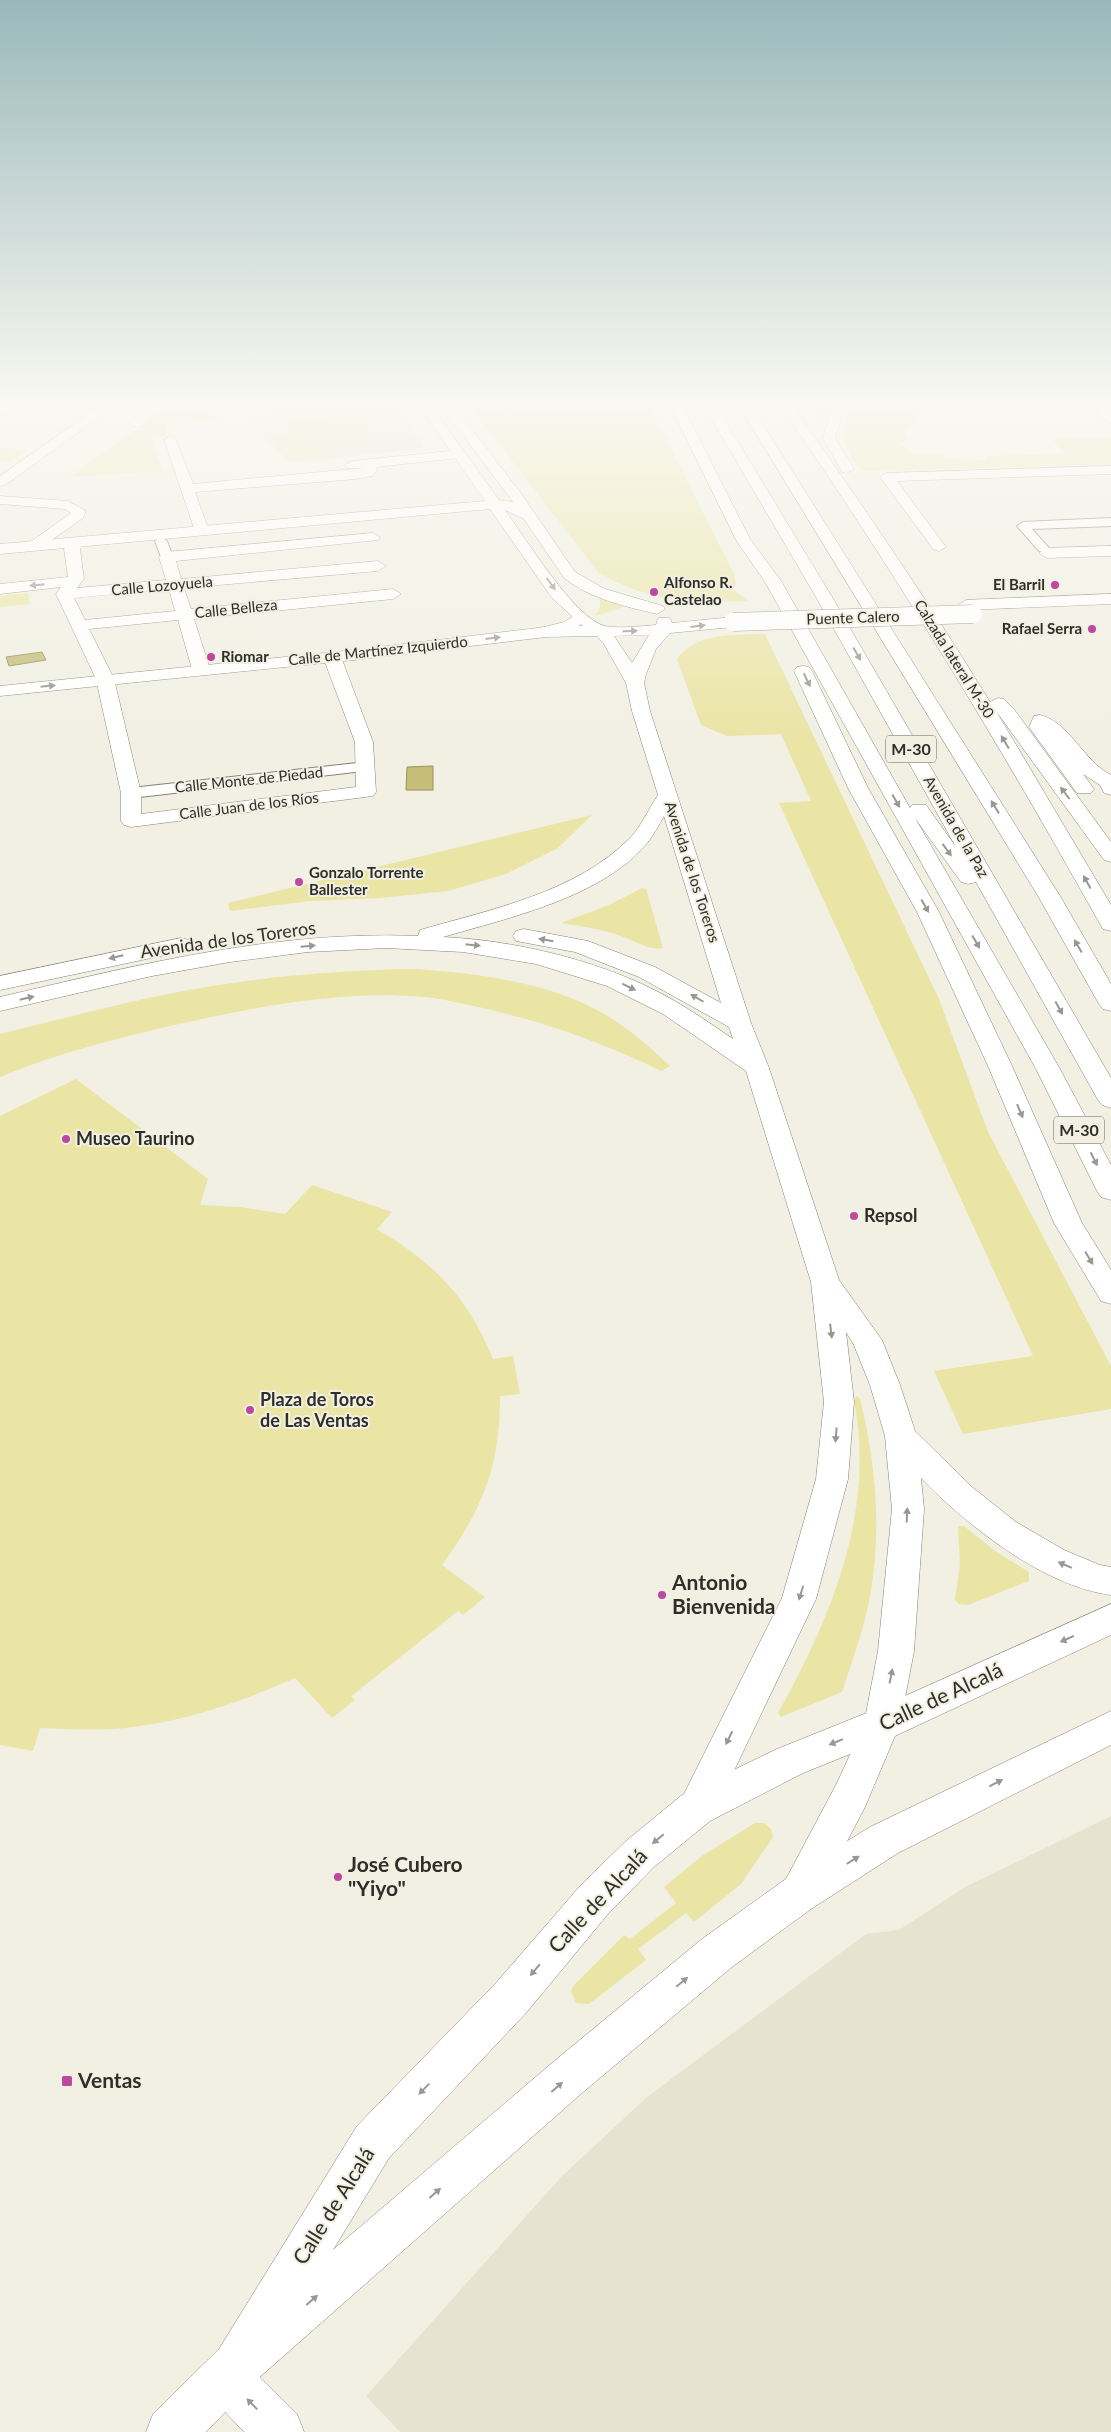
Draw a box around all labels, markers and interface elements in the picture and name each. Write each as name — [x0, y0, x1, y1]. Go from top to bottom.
street label: Calle Lozoyuela — [110, 572, 213, 598]
place label: Alfonso R. Castelao — [663, 573, 732, 608]
place label: El Barril — [993, 575, 1045, 593]
one-way arrow — [546, 577, 556, 591]
marker: El Barril — [1049, 579, 1061, 591]
one-way arrow — [29, 581, 45, 589]
marker: Alfonso R. Castelao — [648, 586, 660, 598]
street label: Calle Belleza — [194, 595, 278, 621]
street label: Calzada lateral M-30 — [911, 596, 999, 721]
street label: Puente Calero — [806, 606, 900, 628]
place label: Rafael Serra — [1002, 619, 1082, 637]
one-way arrow — [691, 622, 707, 630]
marker: Rafael Serra — [1086, 623, 1098, 635]
one-way arrow — [622, 627, 638, 635]
street label: Calle de Martínez Izquierdo — [287, 632, 468, 668]
one-way arrow — [486, 634, 502, 642]
place label: Riomar — [221, 647, 269, 665]
one-way arrow — [852, 647, 861, 660]
marker: Riomar — [205, 651, 217, 663]
one-way arrow — [803, 673, 811, 687]
one-way arrow — [41, 682, 57, 690]
one-way arrow — [1000, 735, 1009, 748]
road number: M-30 — [886, 736, 936, 762]
street label: Calle Monte de Piedad — [174, 762, 324, 796]
street label: Avenida de la Paz — [920, 772, 993, 881]
one-way arrow — [1060, 787, 1071, 800]
street label: Calle Juan de los Ríos — [178, 788, 320, 822]
one-way arrow — [891, 794, 900, 808]
street label: Avenida de los Toreros — [662, 799, 724, 945]
one-way arrow — [990, 800, 999, 813]
one-way arrow — [942, 843, 952, 857]
place label: Gonzalo Torrente Ballester — [309, 863, 424, 898]
one-way arrow — [1083, 875, 1091, 889]
marker: Gonzalo Torrente Ballester — [293, 876, 305, 888]
one-way arrow — [921, 899, 929, 914]
street label: Avenida de los Toreros — [139, 916, 317, 962]
one-way arrow — [972, 935, 980, 950]
one-way arrow — [538, 936, 554, 944]
one-way arrow — [1074, 940, 1083, 953]
one-way arrow — [465, 941, 481, 949]
one-way arrow — [300, 942, 316, 950]
one-way arrow — [109, 953, 124, 961]
one-way arrow — [622, 984, 636, 992]
one-way arrow — [19, 994, 34, 1002]
one-way arrow — [689, 994, 704, 1002]
one-way arrow — [1055, 1000, 1063, 1015]
one-way arrow — [1016, 1104, 1024, 1118]
road number: M-30 — [1054, 1116, 1104, 1144]
place label: Museo Taurino — [76, 1127, 195, 1149]
marker: Museo Taurino — [60, 1133, 72, 1145]
one-way arrow — [1090, 1152, 1098, 1166]
place label: Repsol — [864, 1204, 918, 1226]
marker: Repsol — [848, 1210, 860, 1222]
one-way arrow — [1085, 1251, 1094, 1264]
one-way arrow — [827, 1323, 835, 1339]
place label: Plaza de Toros de Las Ventas — [260, 1388, 374, 1431]
marker: Plaza de Toros de Las Ventas — [244, 1404, 256, 1416]
one-way arrow — [832, 1427, 840, 1443]
one-way arrow — [904, 1507, 912, 1523]
one-way arrow — [1058, 1561, 1072, 1569]
place label: Antonio Bienvenida — [671, 1569, 776, 1618]
one-way arrow — [796, 1585, 804, 1600]
marker: Antonio Bienvenida — [656, 1589, 668, 1601]
one-way arrow — [1060, 1635, 1074, 1643]
street label: Calle de Alcalá — [875, 1656, 1006, 1735]
one-way arrow — [887, 1669, 895, 1684]
one-way arrow — [725, 1731, 733, 1745]
one-way arrow — [829, 1739, 843, 1747]
one-way arrow — [989, 1779, 1003, 1787]
one-way arrow — [653, 1833, 665, 1845]
street label: Calle de Alcalá — [542, 1843, 652, 1957]
place label: José Cubero "Yiyo" — [348, 1851, 463, 1900]
one-way arrow — [846, 1855, 859, 1864]
marker: José Cubero "Yiyo" — [332, 1871, 344, 1883]
one-way arrow — [529, 1963, 541, 1975]
one-way arrow — [676, 1977, 688, 1988]
place label: Ventas — [77, 2067, 142, 2092]
marker: Ventas — [60, 2074, 74, 2088]
one-way arrow — [551, 2081, 564, 2092]
one-way arrow — [418, 2082, 430, 2094]
street label: Calle de Alcalá — [287, 2142, 379, 2268]
one-way arrow — [428, 2187, 440, 2199]
one-way arrow — [305, 2294, 318, 2305]
one-way arrow — [246, 2399, 258, 2411]

